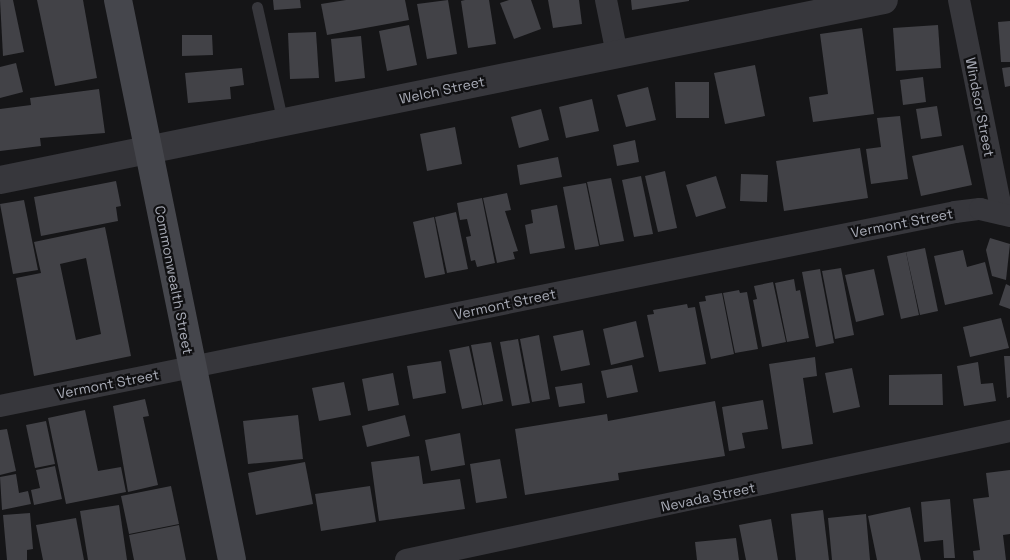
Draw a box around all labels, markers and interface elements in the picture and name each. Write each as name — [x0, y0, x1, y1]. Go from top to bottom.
street label: Windsor Street — [962, 56, 998, 158]
street label: Welch Street — [398, 73, 486, 107]
street label: Commonwealth Street — [151, 204, 197, 356]
street label: Vermont Street — [850, 205, 954, 241]
street label: Vermont Street — [453, 285, 557, 323]
street label: Vermont Street — [56, 366, 160, 402]
street label: Nevada Street — [659, 479, 757, 515]

